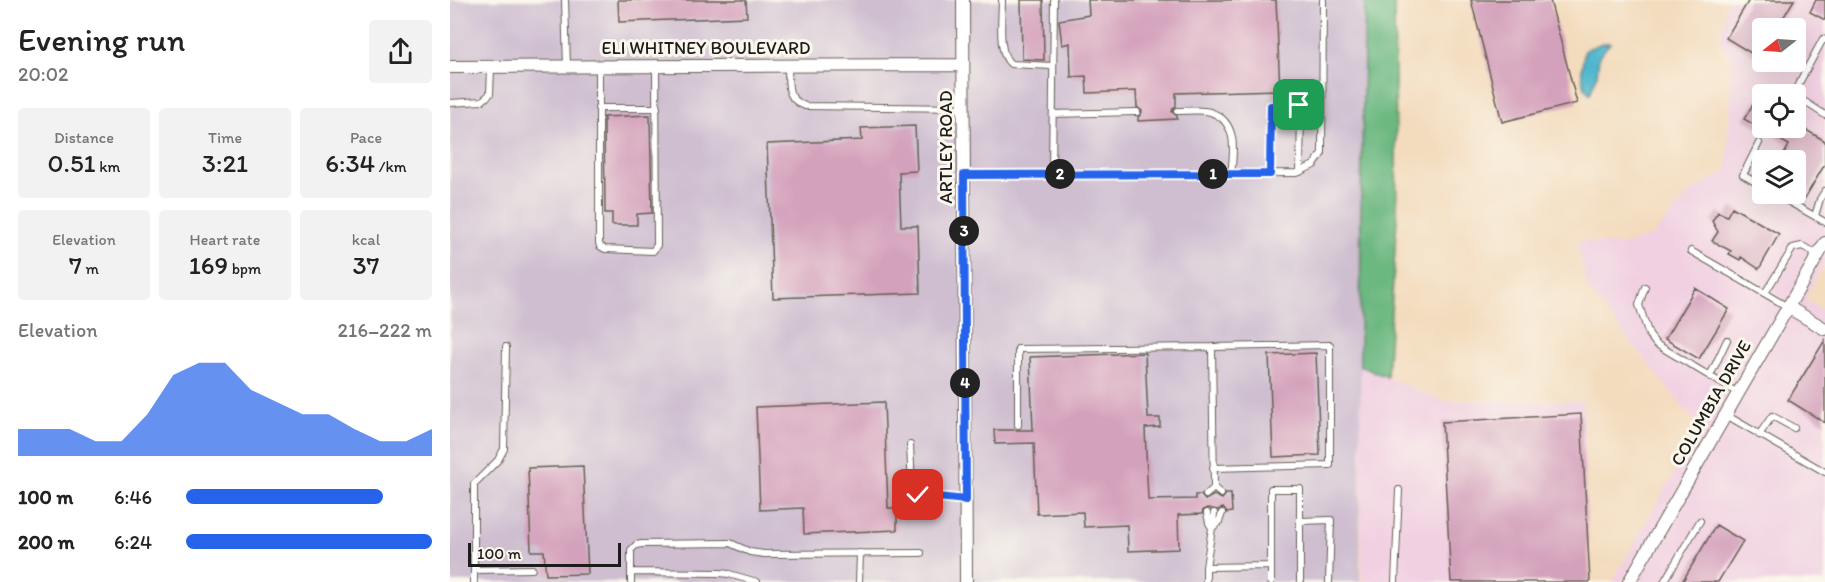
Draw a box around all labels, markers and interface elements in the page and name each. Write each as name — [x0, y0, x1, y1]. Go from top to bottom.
north arrow — [1752, 18, 1806, 72]
map controls — [1752, 18, 1806, 204]
text: Evening run — [18, 20, 185, 59]
button: share — [369, 20, 432, 83]
street label: ELI WHITNEY BOULEVARD — [602, 37, 810, 59]
text: 20:02 — [18, 62, 69, 86]
pin — [1273, 79, 1324, 130]
button: locate — [1752, 84, 1806, 138]
icon: arrive — [1282, 88, 1315, 121]
street label: ARTLEY ROAD — [935, 90, 957, 204]
text: Distance — [54, 128, 114, 147]
text: Time — [208, 128, 242, 147]
text: Pace — [350, 128, 382, 147]
text: 0.51 — [48, 147, 96, 179]
text: 3:21 — [202, 147, 248, 179]
text: 6:34 — [325, 147, 375, 179]
button: layers — [1752, 150, 1806, 204]
text: km — [96, 157, 120, 176]
text: /km — [375, 157, 407, 176]
pin: 2 — [1045, 159, 1075, 189]
pin: 1 — [1198, 159, 1228, 189]
text: 2 — [1056, 164, 1064, 183]
text: 1 — [1209, 164, 1217, 183]
pin: 3 — [949, 216, 979, 246]
text: 3 — [960, 221, 968, 240]
text: Elevation — [52, 230, 116, 249]
text: Heart rate — [190, 230, 260, 249]
text: kcal — [352, 230, 380, 249]
text: 7 — [69, 249, 82, 281]
text: 169 — [189, 249, 228, 281]
text: 37 — [352, 249, 380, 281]
text: m — [82, 259, 99, 278]
text: bpm — [228, 259, 261, 278]
text: Elevation — [18, 318, 97, 342]
text: 216–222 m — [338, 318, 432, 342]
street label: COLUMBIA DRIVE — [1666, 336, 1756, 470]
pin: 4 — [950, 368, 980, 398]
text: 4 — [960, 373, 970, 392]
pin — [892, 469, 943, 520]
icon: check — [901, 478, 934, 511]
text: 100 m — [18, 485, 73, 509]
text: 6:46 — [114, 485, 152, 509]
text: 200 m — [18, 530, 74, 554]
text: 6:24 — [114, 530, 152, 554]
scale bar — [468, 540, 621, 568]
text: 100 m — [477, 544, 521, 563]

